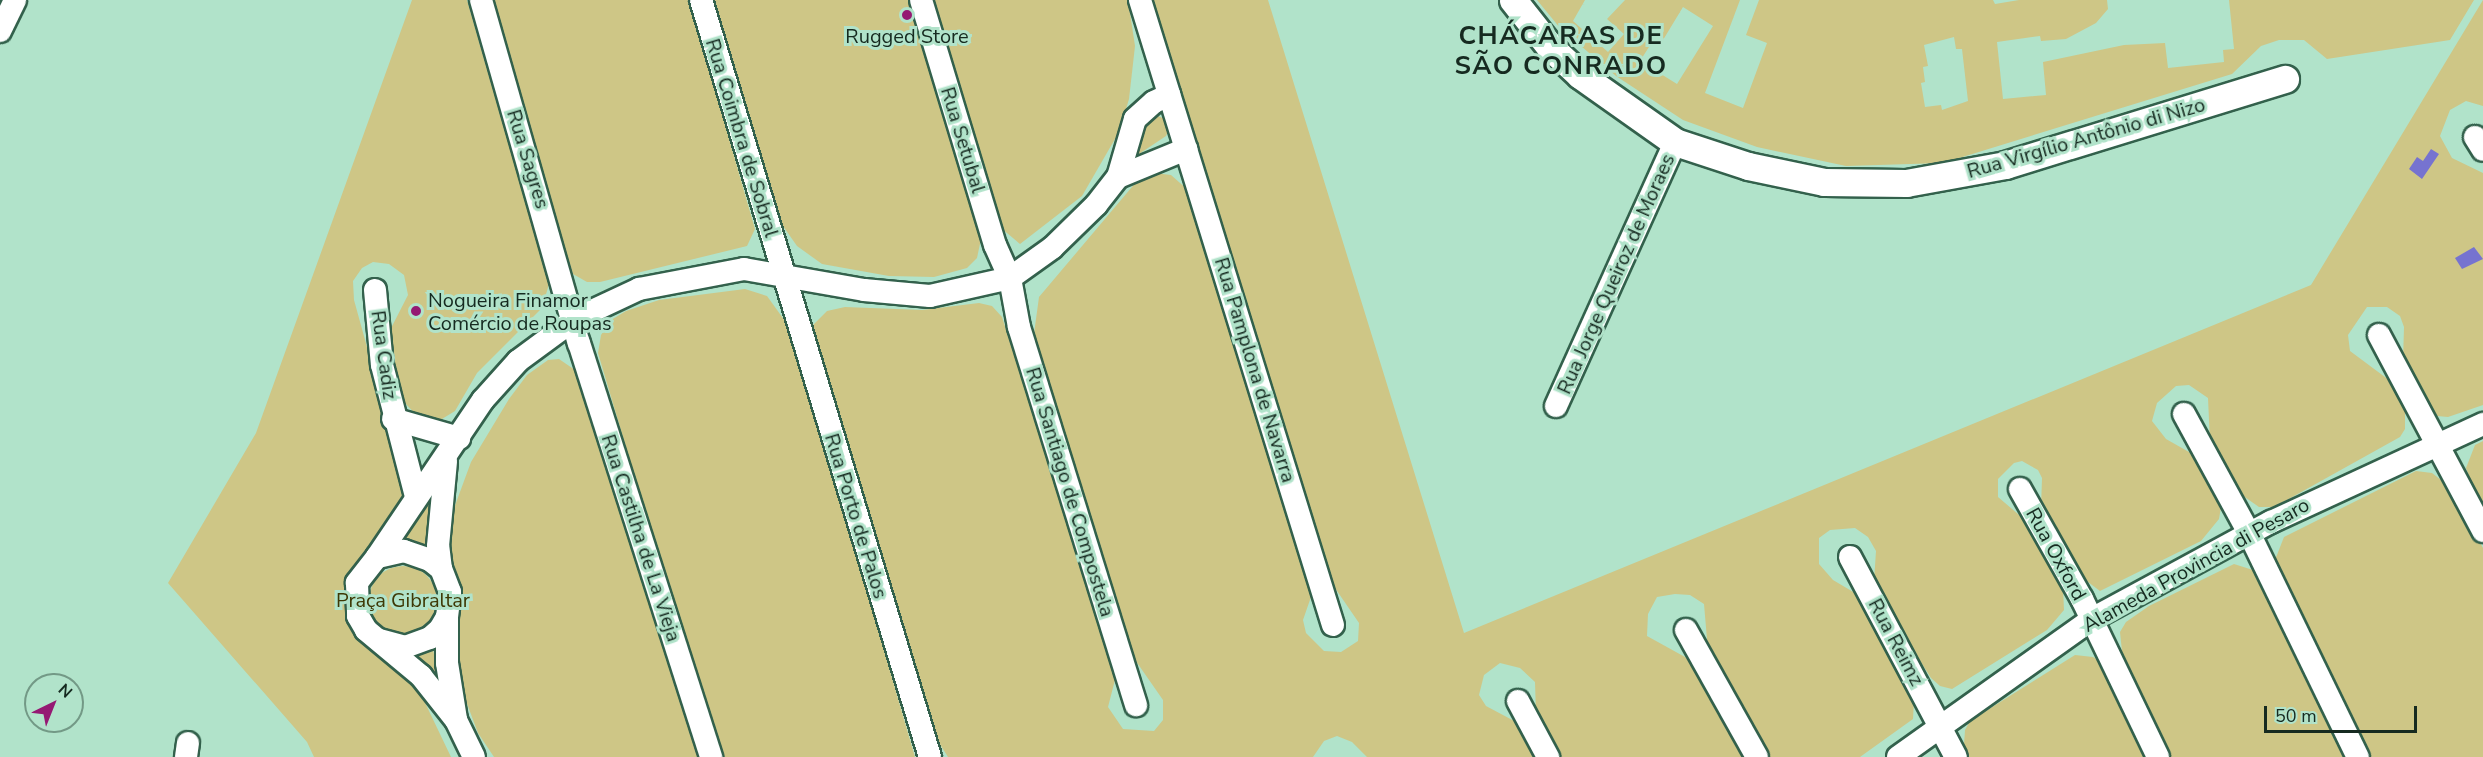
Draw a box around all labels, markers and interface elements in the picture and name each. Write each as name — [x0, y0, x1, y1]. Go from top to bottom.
marker: Rugged Store — [900, 8, 914, 22]
district label: CHÁCARAS DE SÃO CONRADO — [1454, 20, 1668, 82]
place label: Rugged Store — [845, 24, 969, 48]
street label: Rua Coimbra de Sobral — [700, 36, 784, 240]
street label: Rua Setubal — [935, 84, 991, 196]
street label: Rua Virgílio Antônio di Nizo — [1964, 92, 2208, 184]
street label: Rua Sagres — [502, 107, 554, 211]
street label: Rua Jorge Queiroz de Moraes — [1552, 150, 1680, 398]
street label: Rua Pamplona de Navarra — [1209, 255, 1301, 485]
place label: Nogueira Finamor Comércio de Roupas — [428, 288, 612, 335]
marker: Nogueira Finamor Comércio de Roupas — [409, 304, 423, 318]
street label: Rua Cadiz — [366, 309, 402, 401]
street label: Rua Santiago de Compostela — [1021, 364, 1119, 620]
street label: Rua Castilha de La Vieja — [596, 431, 686, 645]
street label: Rua Porto de Palos — [819, 431, 893, 601]
street label: Alameda Provincia di Pesaro — [2079, 493, 2313, 637]
street label: Rua Oxford — [2021, 503, 2091, 605]
park label: Praça Gibraltar — [336, 588, 470, 612]
street label: Rua Reimz — [1863, 594, 1929, 690]
north arrow — [24, 673, 84, 733]
text: N — [53, 679, 77, 703]
scale bar — [2267, 694, 2420, 732]
text: 50 m — [2275, 704, 2317, 728]

